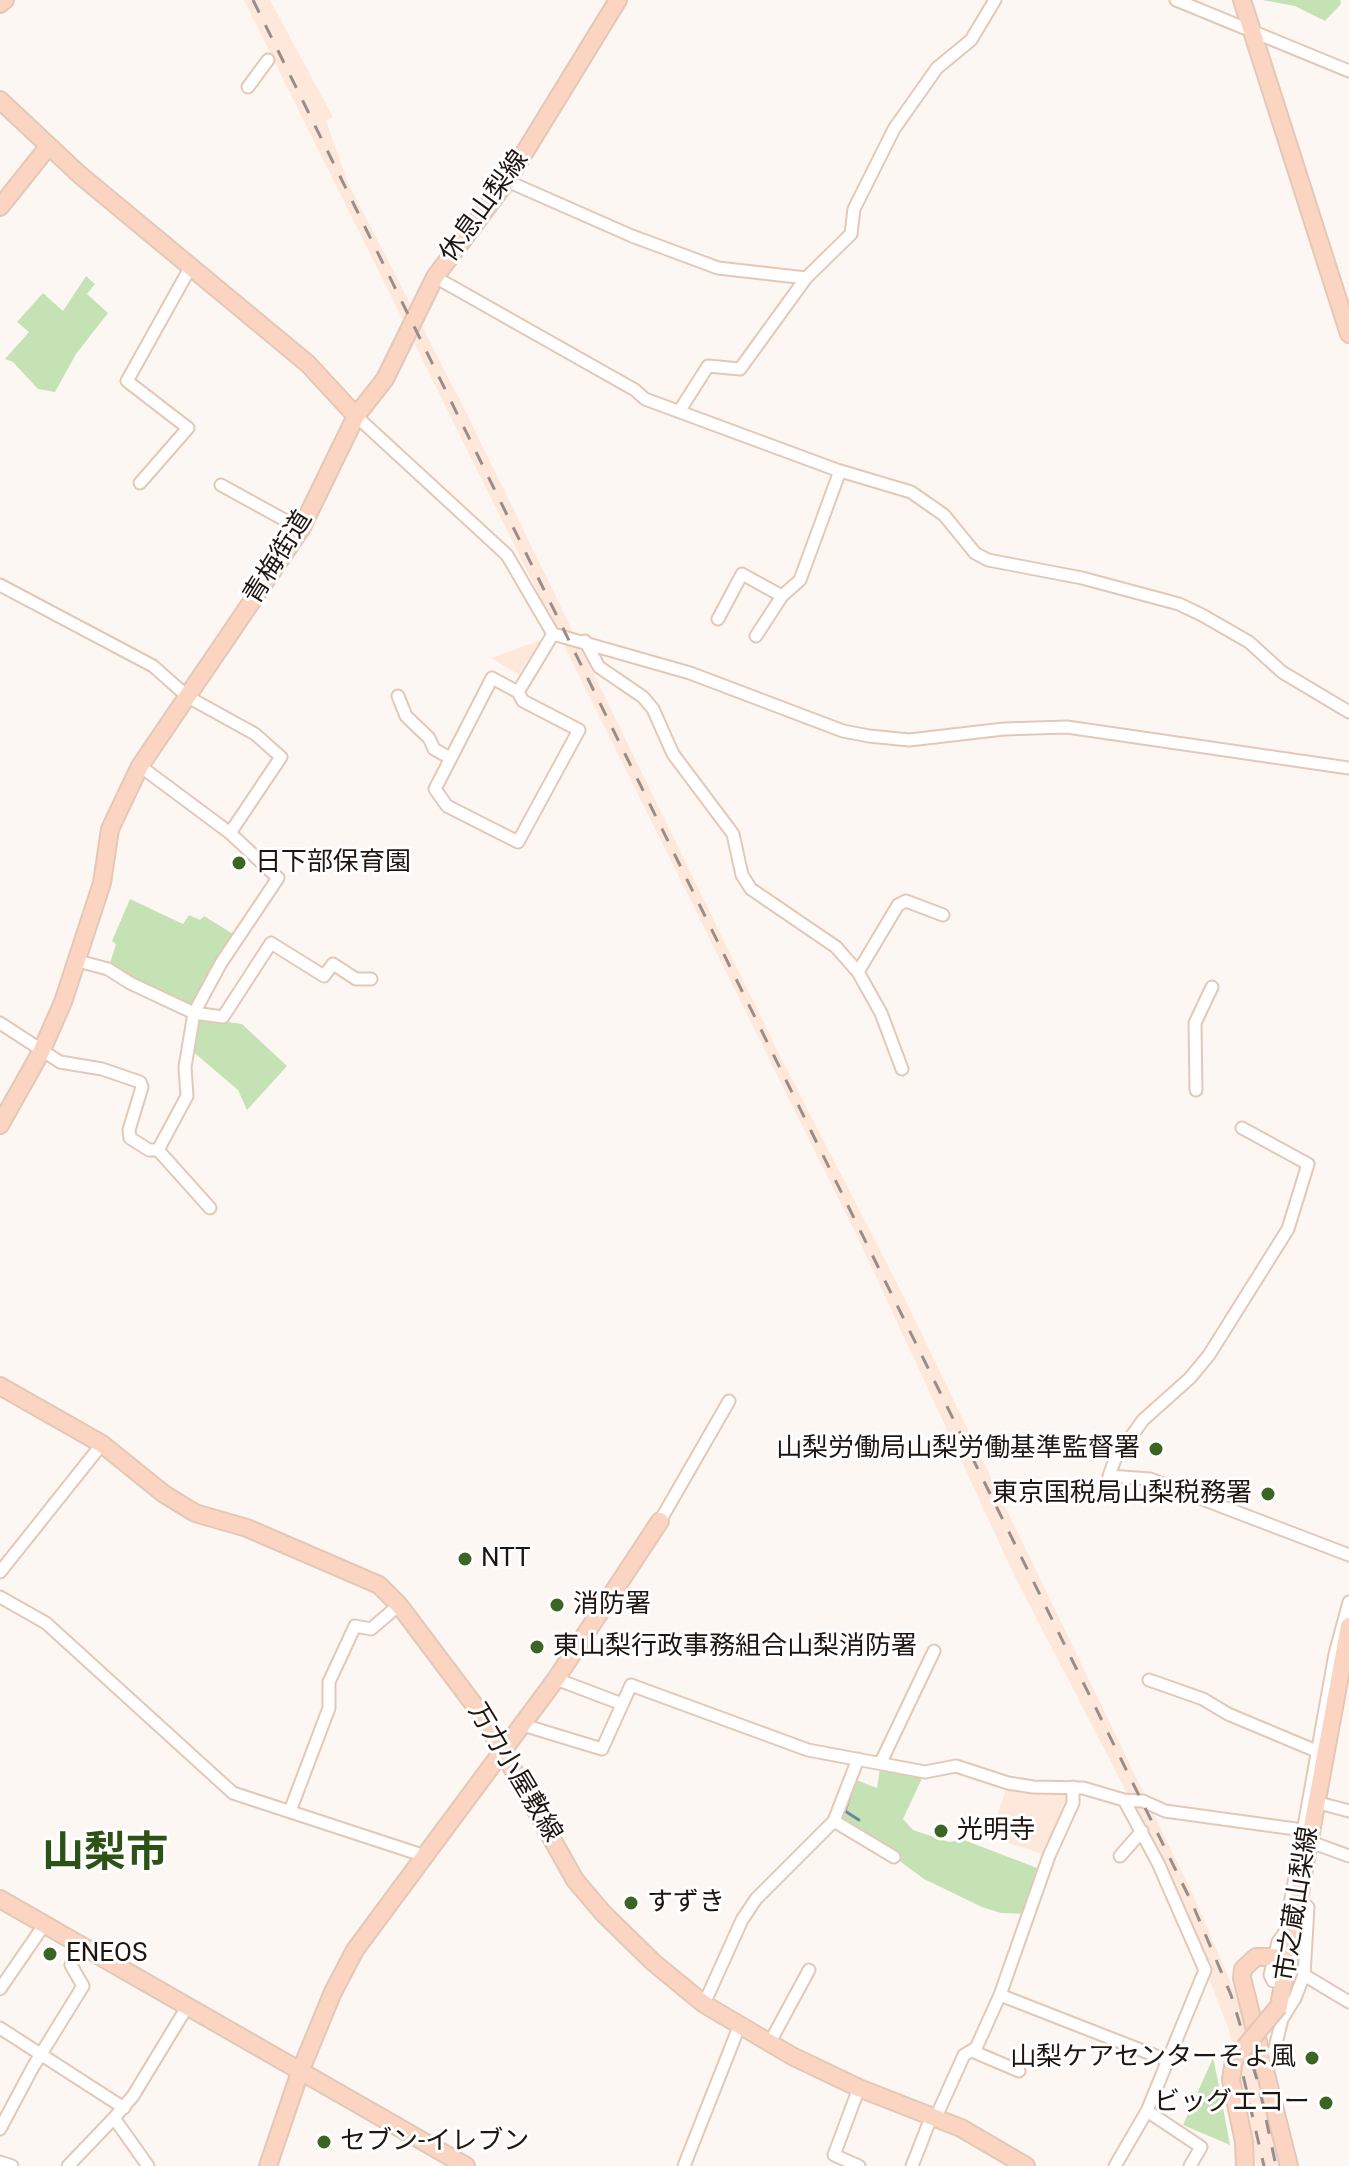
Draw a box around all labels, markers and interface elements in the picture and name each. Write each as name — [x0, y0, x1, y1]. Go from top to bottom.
street label: 休息山梨線 — [434, 145, 536, 269]
street label: 青梅街道 — [238, 506, 320, 610]
place label: 日下部保育園 — [255, 847, 411, 879]
marker: 日下部保育園 — [230, 854, 248, 872]
place label: 山梨労働局山梨労働基準監督署 — [776, 1433, 1140, 1465]
marker: 山梨労働局山梨労働基準監督署 — [1147, 1440, 1165, 1458]
place label: 東京国税局山梨税務署 — [992, 1478, 1252, 1510]
marker: 東京国税局山梨税務署 — [1259, 1485, 1277, 1503]
place label: NTT — [481, 1543, 530, 1575]
marker: NTT — [456, 1550, 474, 1568]
place label: 消防署 — [573, 1589, 651, 1621]
marker: 消防署 — [548, 1596, 566, 1614]
place label: 東山梨行政事務組合山梨消防署 — [553, 1631, 917, 1663]
marker: 東山梨行政事務組合山梨消防署 — [528, 1638, 546, 1656]
street label: 万力小屋敷線 — [460, 1698, 568, 1848]
place label: 光明寺 — [957, 1815, 1035, 1847]
marker: 光明寺 — [932, 1822, 950, 1840]
street label: 市之蔵山梨線 — [1270, 1825, 1326, 1983]
district label: 山梨市 — [42, 1830, 168, 1880]
place label: すずき — [647, 1887, 725, 1919]
marker: すずき — [622, 1894, 640, 1912]
place label: ENEOS — [66, 1938, 147, 1970]
marker: ENEOS — [41, 1945, 59, 1963]
place label: 山梨ケアセンターそよ風 — [1010, 2042, 1296, 2074]
marker: 山梨ケアセンターそよ風 — [1303, 2049, 1321, 2067]
place label: ビッグエコー — [1154, 2087, 1310, 2119]
marker: ビッグエコー — [1317, 2094, 1335, 2112]
place label: セブン-イレブン — [340, 2126, 529, 2158]
marker: セブン-イレブン — [315, 2133, 333, 2151]

